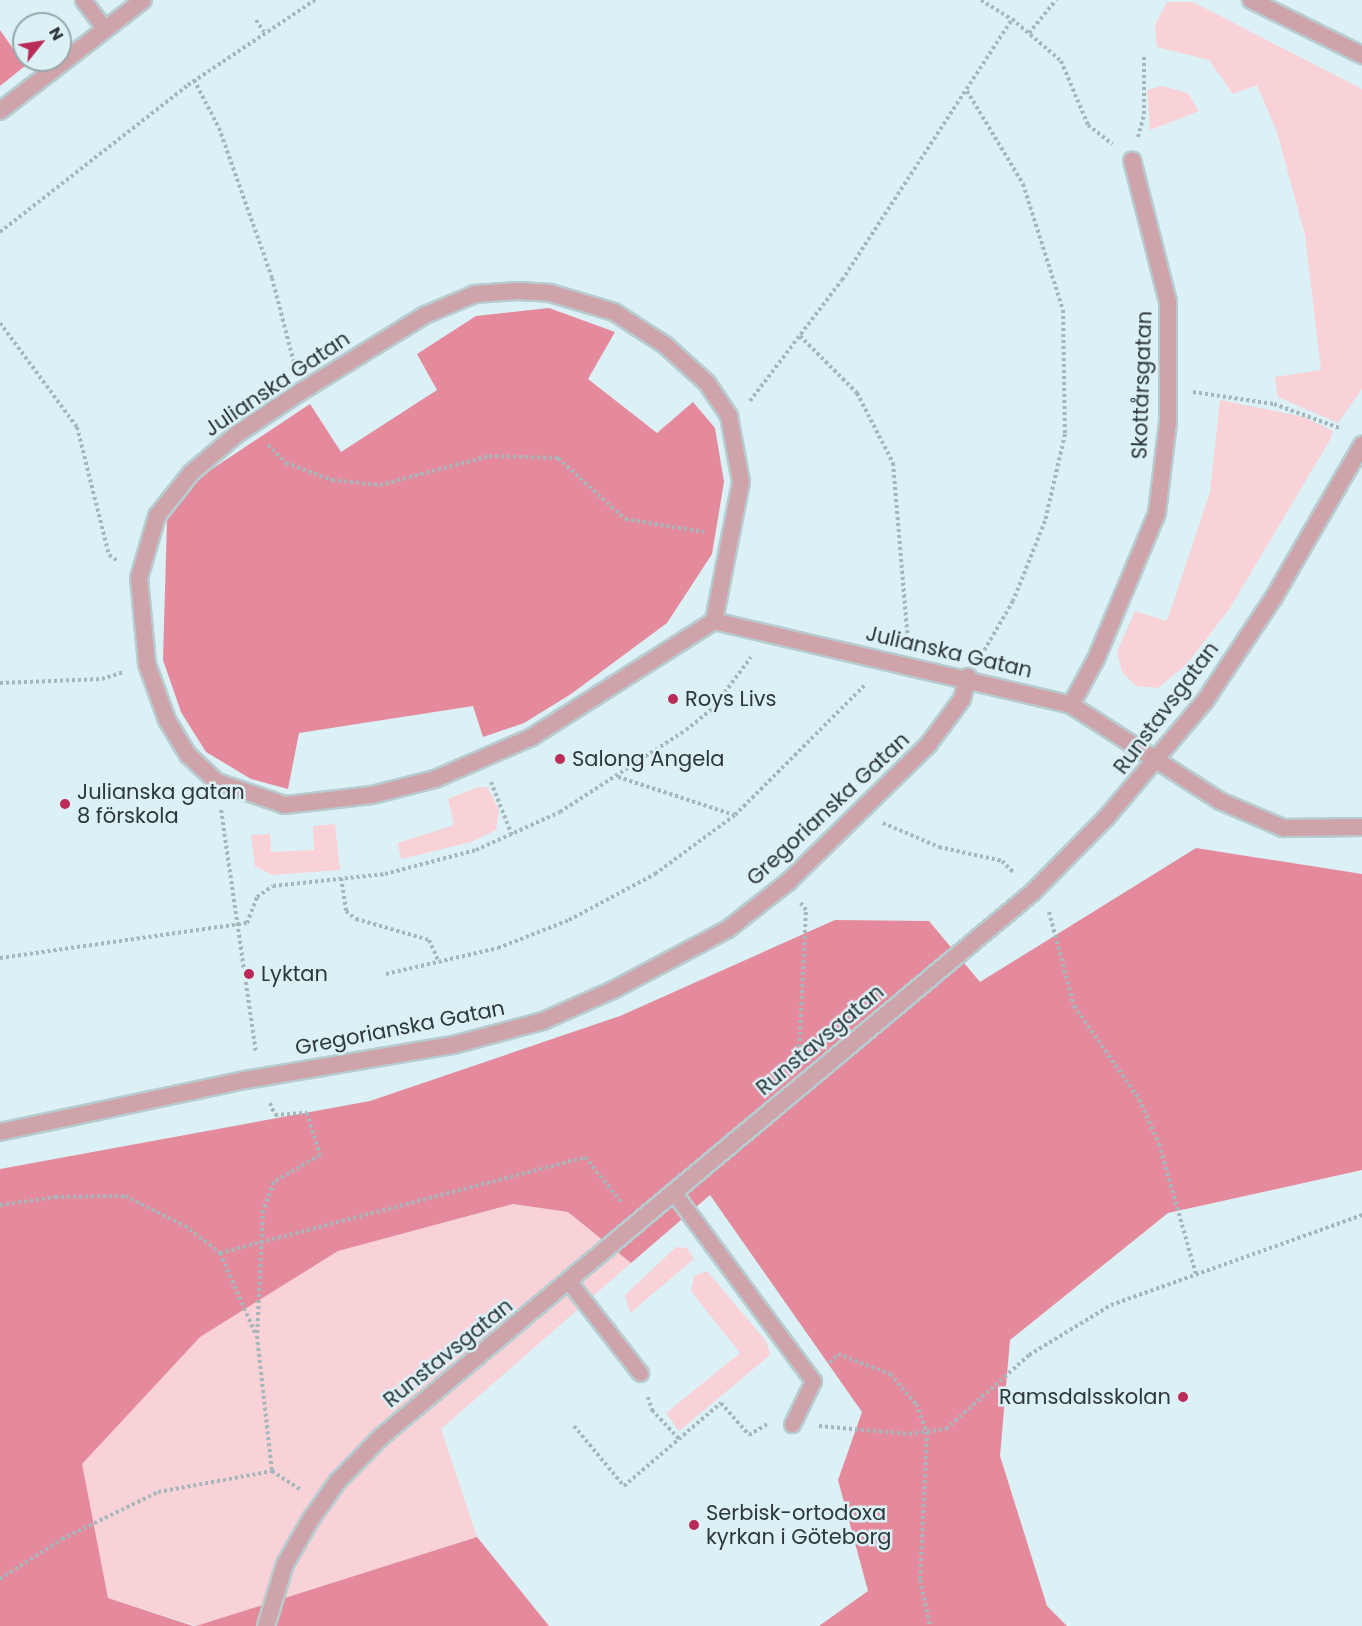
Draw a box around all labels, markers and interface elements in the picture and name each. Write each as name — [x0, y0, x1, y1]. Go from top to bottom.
north arrow — [12, 12, 72, 72]
text: N — [43, 23, 69, 45]
street label: Skottårsgatan — [1127, 310, 1157, 460]
street label: Julianska Gatan — [200, 326, 354, 442]
street label: Julianska Gatan — [863, 621, 1035, 683]
street label: Runstavsgatan — [1108, 637, 1224, 779]
place label: Roys Livs — [685, 686, 777, 712]
marker: Roys Livs — [666, 692, 680, 706]
street label: Gregorianska Gatan — [742, 727, 914, 891]
place label: Salong Angela — [572, 746, 725, 772]
marker: Salong Angela — [553, 752, 567, 766]
place label: Julianska gatan 8 förskola — [77, 779, 245, 829]
marker: Julianska gatan 8 förskola — [58, 797, 72, 811]
place label: Lyktan — [261, 961, 328, 987]
marker: Lyktan — [242, 967, 256, 981]
street label: Runstavsgatan — [751, 979, 889, 1101]
street label: Gregorianska Gatan — [293, 995, 507, 1061]
street label: Runstavsgatan — [378, 1293, 518, 1413]
place label: Ramsdalsskolan — [999, 1384, 1171, 1410]
marker: Ramsdalsskolan — [1176, 1390, 1190, 1404]
place label: Serbisk-ortodoxa kyrkan i Göteborg — [706, 1500, 891, 1550]
marker: Serbisk-ortodoxa kyrkan i Göteborg — [687, 1518, 701, 1532]

